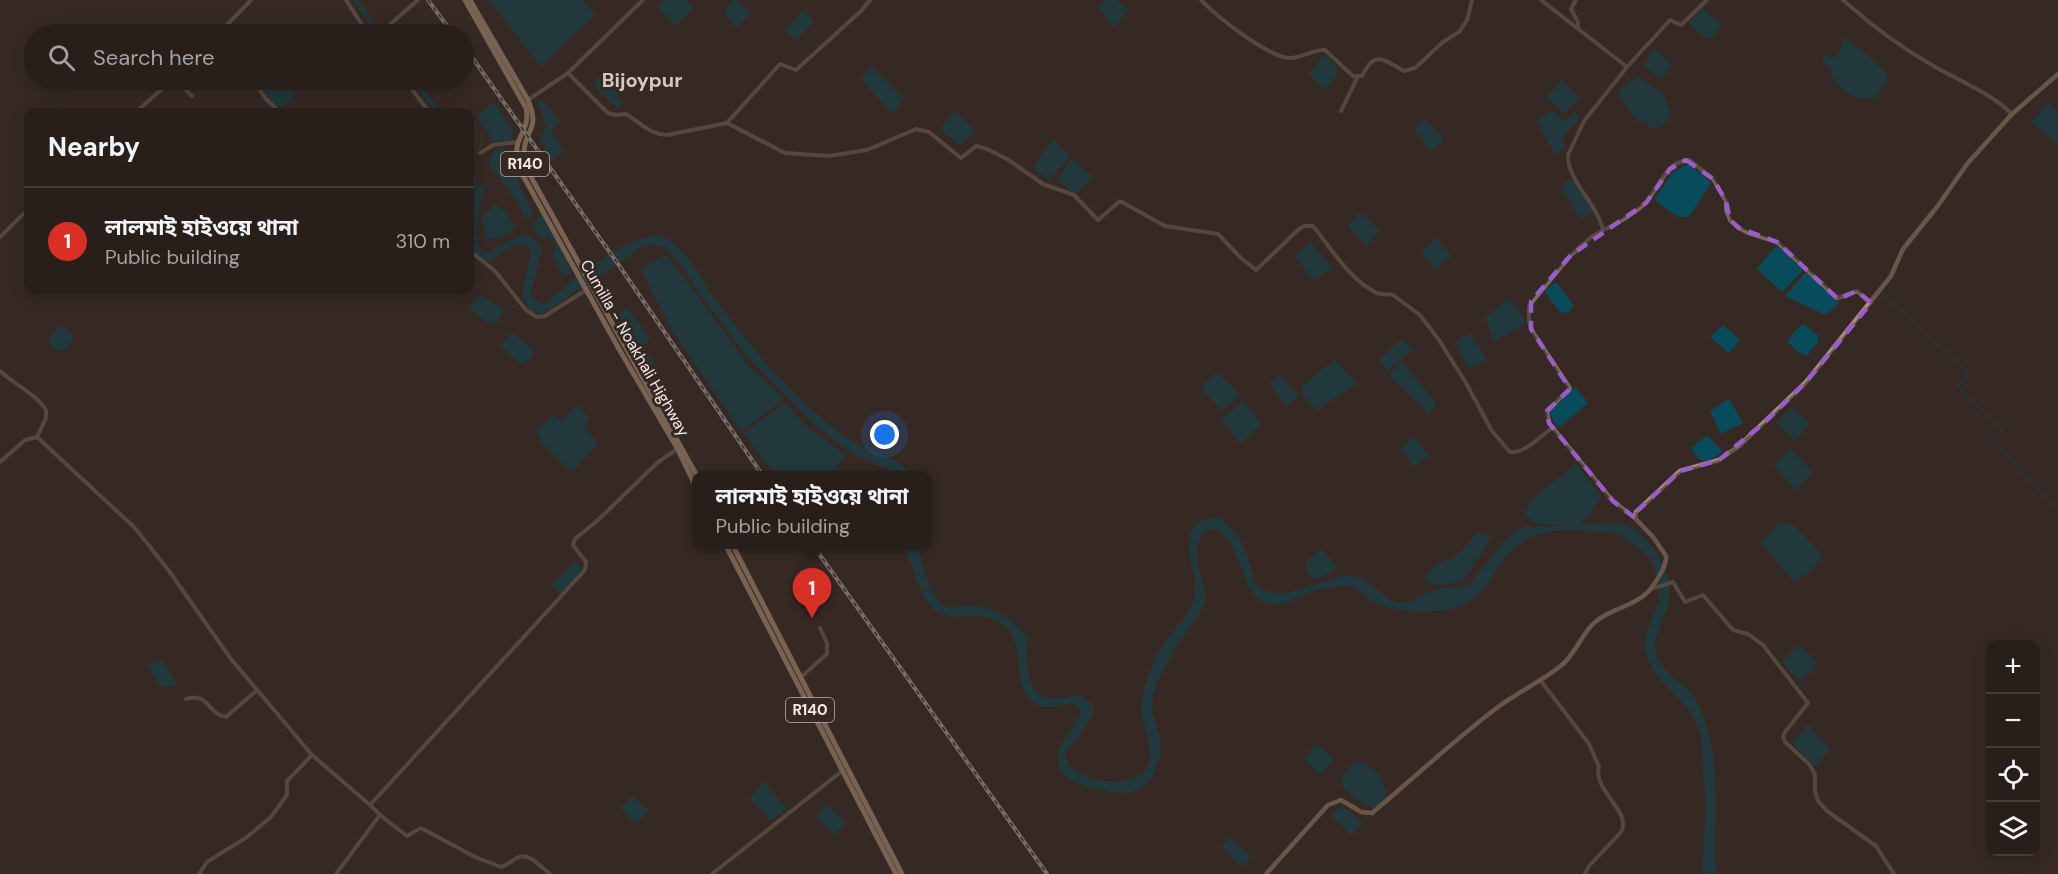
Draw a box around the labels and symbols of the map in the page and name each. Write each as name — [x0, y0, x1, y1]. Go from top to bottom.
district label: Bijoypur — [602, 67, 682, 93]
road number: R140 — [501, 152, 549, 176]
street label: Cumilla - Noakhali Highway — [576, 256, 694, 440]
your location — [870, 420, 899, 449]
pin: 1 — [792, 568, 832, 618]
road number: R140 — [786, 698, 834, 722]

